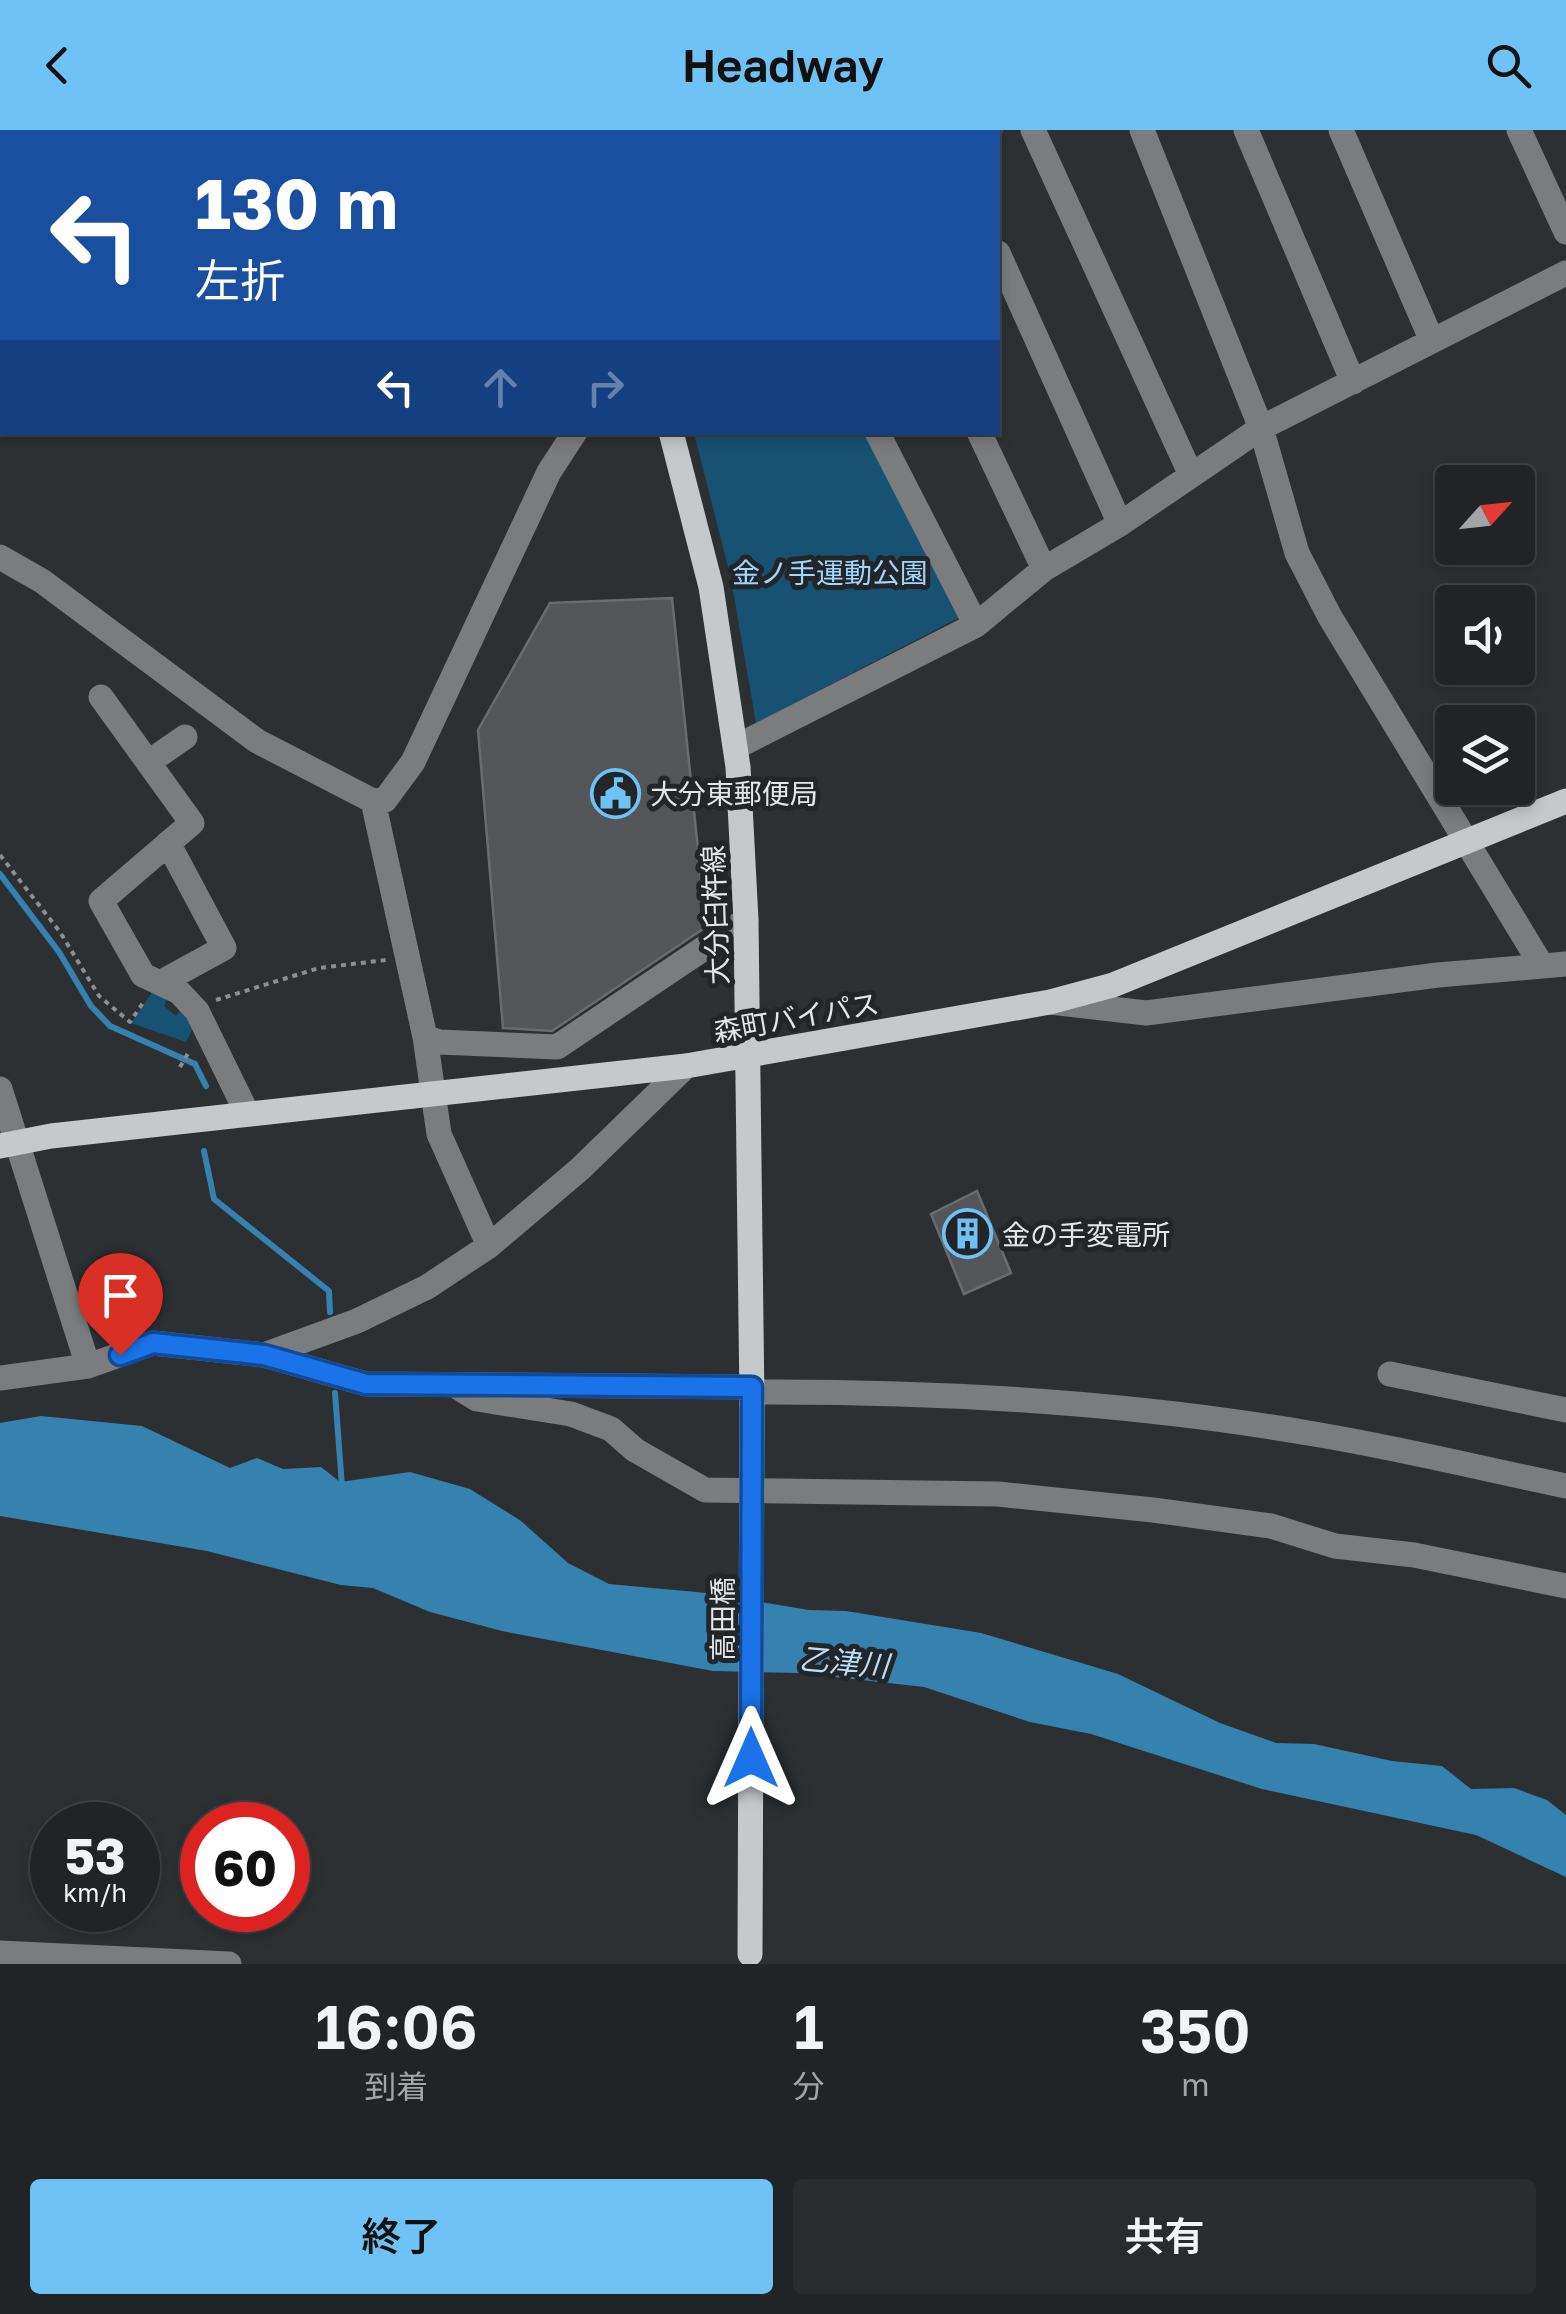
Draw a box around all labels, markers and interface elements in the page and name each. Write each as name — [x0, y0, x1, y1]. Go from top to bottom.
icon: back — [30, 38, 85, 93]
text: Headway — [682, 38, 884, 92]
icon: search — [1481, 38, 1536, 93]
text: 130 m — [195, 160, 398, 244]
icon: left — [30, 170, 160, 300]
text: 左折 — [195, 253, 285, 307]
icon: left — [368, 360, 423, 415]
icon: ahead — [473, 360, 528, 415]
icon: right — [578, 360, 633, 415]
north arrow — [1435, 465, 1535, 565]
map controls — [1435, 465, 1535, 805]
park label: 金ノ手運動公園 — [732, 556, 928, 589]
button: sound — [1435, 585, 1535, 685]
button: layers — [1435, 705, 1535, 805]
public building icon: 大分東郵便局 — [589, 767, 641, 819]
place label: 大分東郵便局 — [650, 777, 818, 810]
street label: 大分臼杵線 — [696, 844, 734, 986]
street label: 森町バイパス — [711, 986, 881, 1048]
building icon: 金の手変電所 — [941, 1208, 993, 1260]
place label: 金の手変電所 — [1002, 1218, 1170, 1251]
pin — [78, 1253, 163, 1356]
icon: arrive — [93, 1268, 148, 1323]
street label: 高田橋 — [706, 1577, 739, 1661]
water label: 乙津川 — [798, 1640, 893, 1684]
position arrow — [699, 1706, 803, 1810]
speed limit sign: 60 — [180, 1802, 310, 1932]
text: 53 — [64, 1825, 125, 1885]
text: km/h — [63, 1877, 127, 1908]
text: 16:06 — [315, 1990, 477, 2062]
text: 1 — [794, 1990, 824, 2062]
text: 350 — [1140, 1994, 1251, 2066]
text: m — [1181, 2065, 1210, 2103]
text: 到着 — [364, 2067, 428, 2105]
text: 分 — [793, 2067, 825, 2105]
button: 終了 — [30, 2179, 773, 2294]
button: 共有 — [793, 2179, 1536, 2294]

